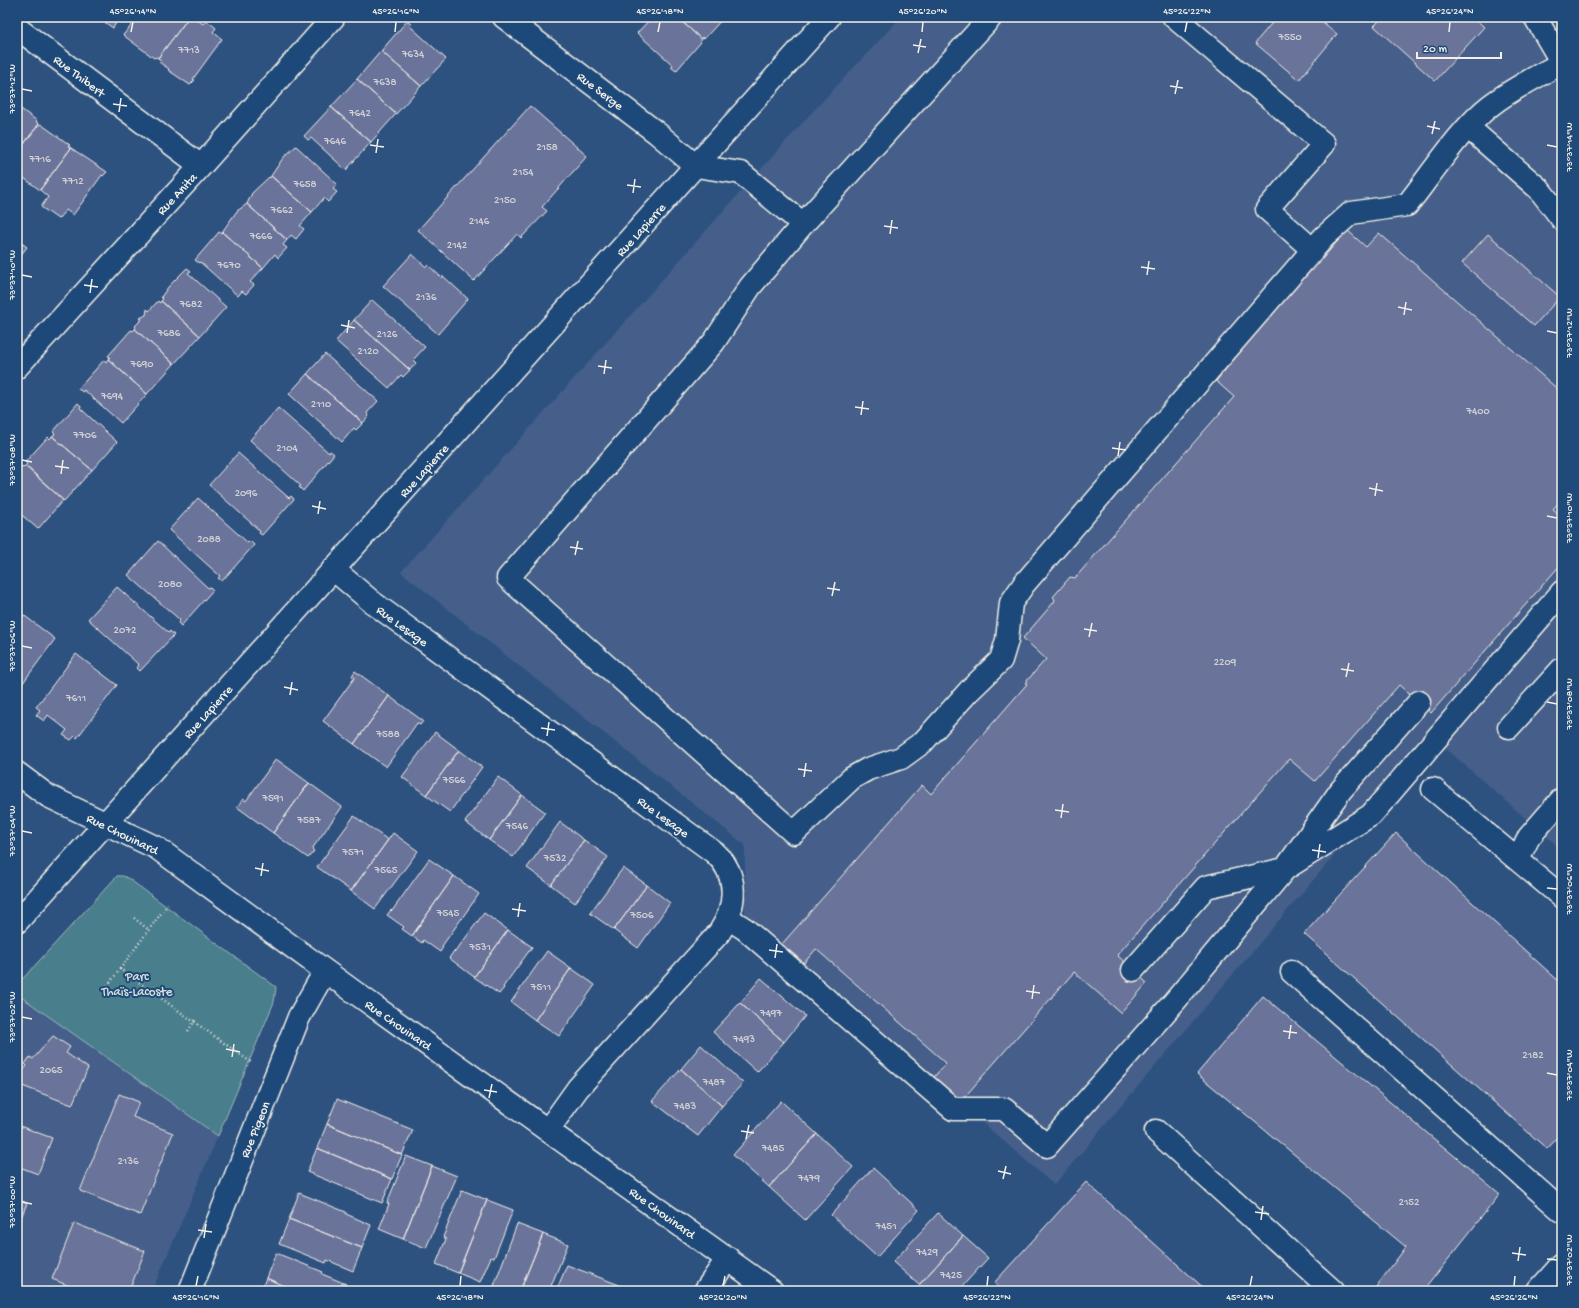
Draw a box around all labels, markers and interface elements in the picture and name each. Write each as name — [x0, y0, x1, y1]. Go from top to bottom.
text: 45°26'14"N — [110, 6, 157, 18]
text: 45°26'16"N — [373, 6, 420, 18]
text: 45°26'18"N — [636, 6, 684, 18]
text: 45°26'20"N — [899, 6, 948, 18]
text: 45°26'22"N — [1163, 6, 1211, 18]
text: 45°26'24"N — [1426, 6, 1474, 18]
house number: 7550 — [1277, 32, 1302, 44]
scale bar — [1417, 34, 1501, 60]
text: 20 m — [1423, 43, 1448, 57]
house number: 7713 — [177, 45, 200, 57]
house number: 7634 — [401, 49, 425, 61]
street label: Rue Thibert — [50, 53, 109, 102]
text: 73°37'12"W — [7, 64, 19, 115]
street label: Rue Serge — [573, 70, 626, 114]
house number: 7638 — [372, 77, 397, 89]
house number: 7642 — [348, 108, 372, 120]
text: 73°37'14"W — [1564, 122, 1576, 173]
house number: 7646 — [323, 136, 346, 148]
house number: 2158 — [536, 142, 558, 154]
house number: 7716 — [28, 154, 51, 166]
house number: 2154 — [513, 167, 534, 179]
street label: Rue Anita — [155, 170, 202, 219]
house number: 7712 — [61, 176, 84, 188]
house number: 7658 — [292, 179, 317, 191]
house number: 2150 — [494, 195, 516, 207]
street label: Rue Lapierre — [614, 201, 670, 260]
house number: 7662 — [270, 205, 294, 217]
house number: 2146 — [469, 216, 490, 228]
house number: 7666 — [249, 231, 273, 243]
house number: 2142 — [447, 240, 468, 252]
text: 73°37'10"W — [7, 249, 19, 301]
house number: 7670 — [216, 260, 241, 272]
house number: 2136 — [415, 292, 437, 304]
house number: 7682 — [179, 299, 203, 311]
text: 73°37'12"W — [1564, 308, 1576, 359]
house number: 7686 — [157, 328, 181, 340]
house number: 2126 — [377, 329, 398, 341]
house number: 2120 — [357, 346, 379, 358]
house number: 7690 — [129, 359, 154, 371]
house number: 7694 — [100, 391, 124, 403]
house number: 2110 — [311, 399, 331, 411]
house number: 7400 — [1465, 406, 1490, 418]
house number: 7706 — [72, 430, 97, 442]
text: 73°37'08"W — [7, 434, 19, 487]
street label: Rue Lapierre — [397, 442, 453, 501]
house number: 2104 — [276, 443, 298, 455]
house number: 2096 — [235, 488, 258, 500]
text: 73°37'10"W — [1564, 492, 1576, 544]
house number: 2088 — [197, 534, 221, 546]
house number: 2080 — [158, 579, 182, 591]
street label: Rue Lesage — [373, 603, 431, 651]
text: 73°37'06"W — [7, 620, 19, 673]
house number: 2072 — [114, 625, 137, 637]
house number: 2209 — [1214, 657, 1237, 669]
text: 73°37'08"W — [1564, 678, 1576, 731]
street label: Rue Lapierre — [181, 683, 237, 742]
house number: 7611 — [65, 693, 86, 705]
house number: 7588 — [375, 729, 400, 741]
house number: 7566 — [442, 775, 466, 787]
house number: 7591 — [261, 793, 284, 805]
street label: Rue Lesage — [634, 794, 692, 842]
text: 73°37'04"W — [7, 805, 19, 857]
street label: Rue Chouinard — [84, 811, 161, 860]
house number: 7587 — [296, 815, 321, 827]
house number: 7546 — [505, 821, 529, 833]
house number: 7571 — [341, 847, 364, 859]
house number: 7532 — [543, 853, 567, 865]
text: 73°37'06"W — [1564, 863, 1576, 916]
house number: 7565 — [374, 865, 398, 877]
house number: 7545 — [436, 908, 459, 920]
house number: 7506 — [629, 910, 654, 922]
house number: 7531 — [468, 942, 491, 954]
park label: Parc Thaïs-Lacoste — [101, 970, 173, 1000]
house number: 7511 — [530, 982, 551, 994]
text: 73°37'02"W — [7, 991, 19, 1044]
street label: Rue Chouinard — [361, 998, 435, 1055]
house number: 7497 — [759, 1008, 782, 1020]
house number: 7493 — [732, 1034, 755, 1046]
text: 73°37'04"W — [1564, 1049, 1576, 1101]
house number: 2182 — [1522, 1050, 1544, 1062]
house number: 2065 — [40, 1065, 63, 1077]
house number: 7487 — [702, 1077, 726, 1089]
street label: Rue Pigeon — [238, 1099, 275, 1160]
house number: 7483 — [673, 1101, 697, 1113]
house number: 7485 — [761, 1143, 785, 1155]
house number: 2136 — [117, 1156, 139, 1168]
house number: 7479 — [797, 1173, 821, 1185]
text: 73°37'00"W — [7, 1176, 19, 1229]
street label: Rue Chouinard — [626, 1185, 699, 1244]
house number: 2152 — [1398, 1197, 1420, 1209]
house number: 7451 — [874, 1221, 897, 1233]
text: 73°37'02"W — [1564, 1234, 1576, 1287]
house number: 7429 — [915, 1247, 938, 1259]
house number: 7425 — [939, 1270, 962, 1282]
text: 45°26'16"N — [173, 1292, 220, 1304]
text: 45°26'18"N — [436, 1292, 484, 1304]
text: 45°26'20"N — [699, 1292, 748, 1304]
text: 45°26'22"N — [963, 1292, 1011, 1304]
text: 45°26'24"N — [1226, 1292, 1274, 1304]
text: 45°26'26"N — [1490, 1292, 1538, 1304]

